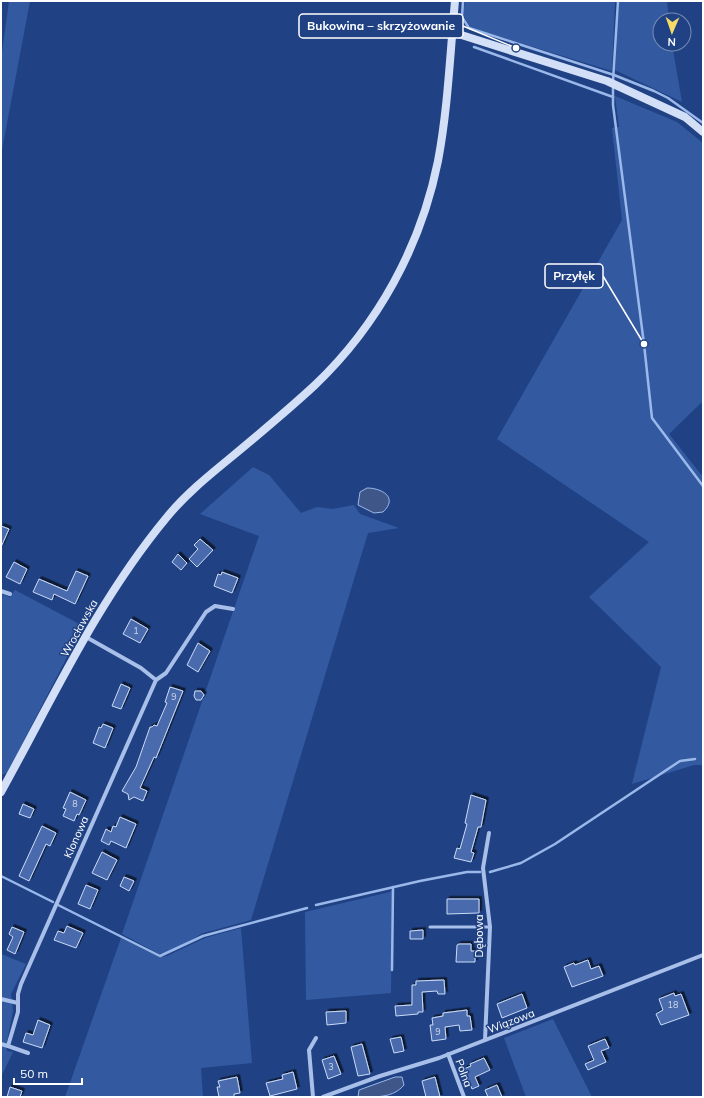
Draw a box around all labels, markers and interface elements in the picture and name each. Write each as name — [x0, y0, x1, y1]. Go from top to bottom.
north arrow — [652, 12, 692, 52]
callout: Bukowina – skrzyżowanie — [299, 14, 463, 38]
text: Bukowina – skrzyżowanie — [307, 18, 455, 33]
text: N — [667, 35, 676, 49]
callout: Przyłęk — [545, 264, 603, 288]
text: Przyłęk — [553, 268, 595, 283]
street label: Wrocławska — [57, 597, 101, 659]
house number: 1 — [133, 625, 139, 636]
house number: 9 — [171, 691, 177, 702]
house number: 8 — [72, 798, 78, 809]
street label: Klonowa — [61, 814, 91, 860]
street label: Dębowa — [472, 914, 486, 958]
house number: 18 — [668, 999, 678, 1010]
street label: Wiązowa — [485, 1006, 537, 1036]
house number: 9 — [435, 1026, 441, 1037]
street label: Polna — [452, 1057, 476, 1089]
scale bar — [14, 1060, 82, 1086]
house number: 3 — [328, 1061, 334, 1072]
text: 50 m — [20, 1066, 48, 1081]

